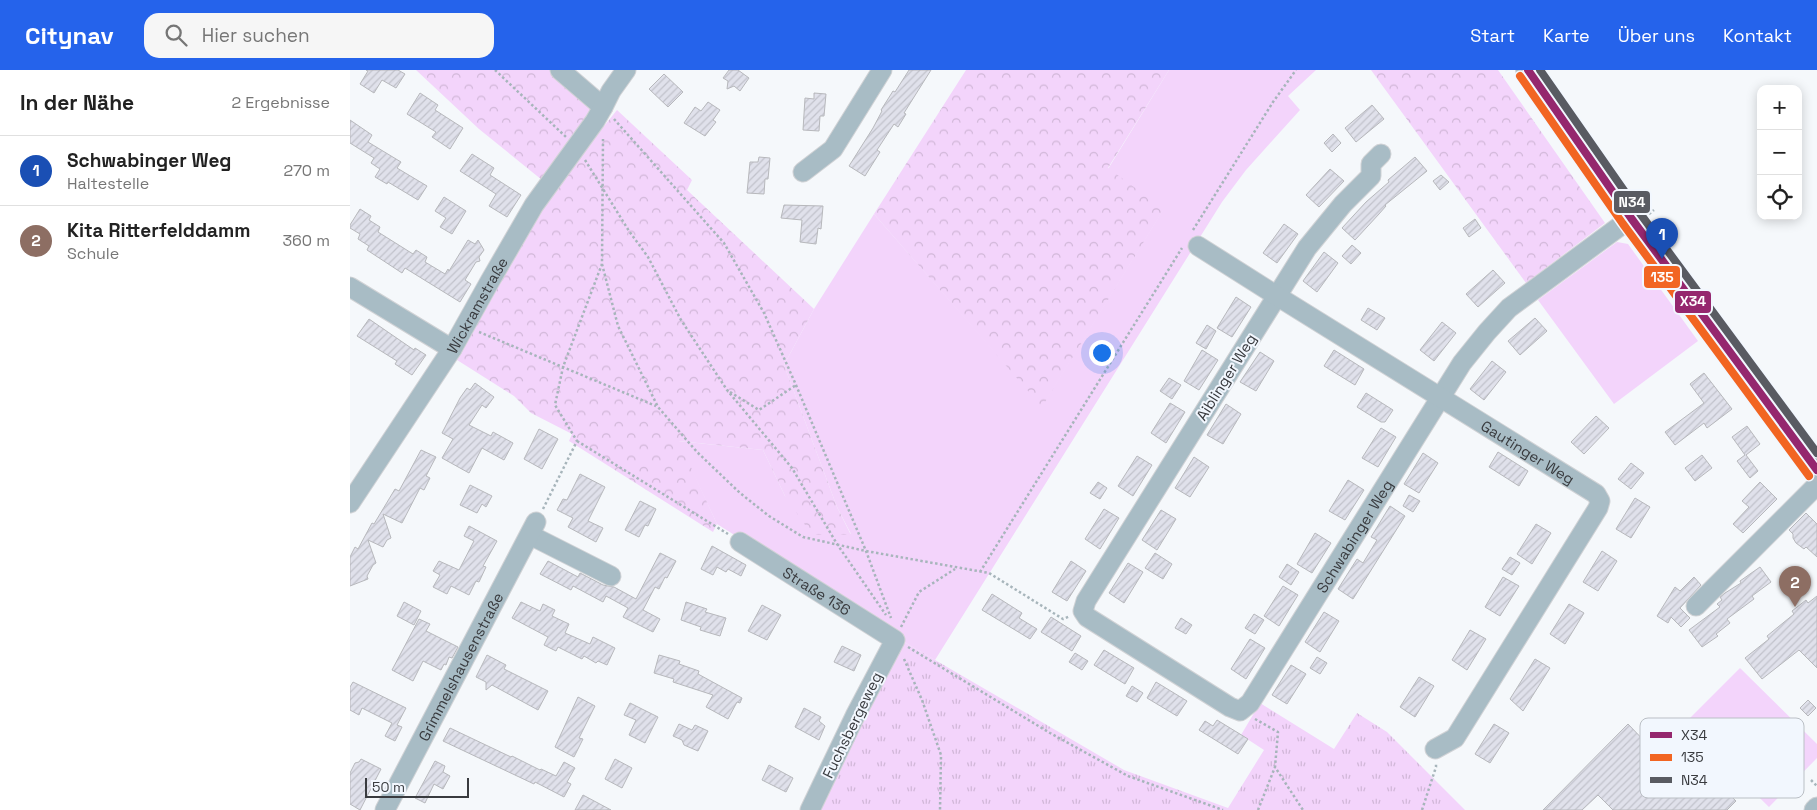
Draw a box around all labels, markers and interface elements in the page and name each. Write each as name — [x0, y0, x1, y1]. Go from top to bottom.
search box — [144, 13, 494, 58]
text: Citynav — [25, 20, 114, 51]
icon: search — [162, 21, 190, 49]
text: Hier suchen — [202, 23, 310, 48]
text: Start — [1470, 24, 1515, 47]
text: Karte — [1543, 24, 1590, 47]
text: Über uns — [1618, 24, 1695, 47]
text: Kontakt — [1723, 24, 1792, 47]
map controls — [1757, 85, 1802, 220]
button: + — [1757, 85, 1802, 130]
text: In der Nähe — [20, 89, 134, 116]
text: 2 Ergebnisse — [231, 92, 330, 113]
button: − — [1757, 130, 1802, 175]
text: Schwabinger Weg — [67, 148, 231, 173]
text: 1 — [32, 160, 40, 181]
text: 270 m — [283, 160, 330, 181]
text: Haltestelle — [67, 173, 149, 194]
button: locate — [1757, 175, 1802, 220]
line badge: N34 — [1613, 190, 1651, 214]
text: N34 — [1619, 193, 1645, 211]
text: Kita Ritterfelddamm — [67, 218, 251, 243]
pin: 1 — [1646, 218, 1678, 259]
text: 2 — [31, 230, 41, 251]
text: 360 m — [282, 230, 330, 251]
text: Schule — [67, 243, 119, 264]
street label: Wickramstraße — [442, 253, 511, 357]
line badge: 135 — [1643, 265, 1681, 289]
text: 135 — [1650, 268, 1674, 286]
line badge: X34 — [1674, 290, 1712, 314]
text: X34 — [1680, 292, 1706, 310]
street label: Aiblinger Weg — [1192, 330, 1260, 424]
your location — [1089, 340, 1115, 366]
street label: Gautinger Weg — [1478, 416, 1578, 488]
street label: Schwabinger Weg — [1312, 476, 1396, 596]
street label: Straße 136 — [779, 562, 854, 619]
pin: 2 — [1779, 566, 1811, 607]
street label: Grimmelshausenstraße — [413, 589, 507, 744]
street label: Fuchsbergeweg — [818, 669, 886, 781]
legend — [1640, 718, 1804, 798]
text: X34 — [1681, 726, 1707, 744]
text: 135 — [1681, 748, 1704, 766]
text: N34 — [1681, 771, 1708, 789]
scale bar — [365, 775, 469, 798]
text: 50 m — [372, 778, 405, 796]

